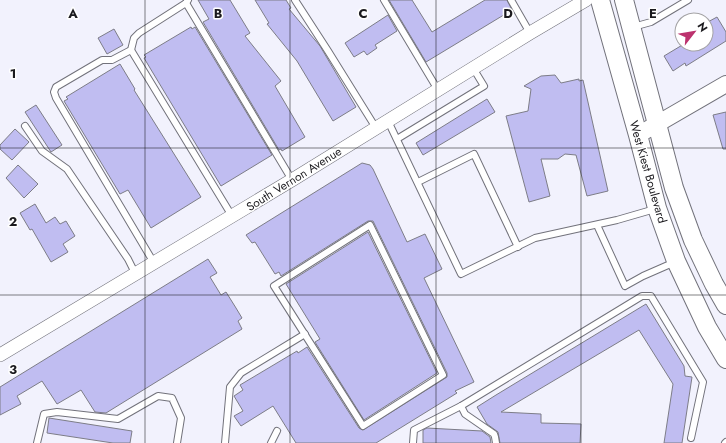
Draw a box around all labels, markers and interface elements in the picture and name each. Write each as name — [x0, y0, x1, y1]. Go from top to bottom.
text: A — [67, 4, 78, 23]
text: B — [214, 4, 223, 23]
text: C — [358, 4, 368, 23]
text: D — [503, 4, 513, 23]
text: E — [649, 4, 657, 23]
north arrow — [674, 12, 714, 52]
text: N — [693, 19, 712, 35]
text: 1 — [10, 64, 16, 83]
street label: West Kiest Boulevard — [625, 119, 671, 225]
street label: South Vernon Avenue — [243, 142, 345, 216]
text: 2 — [9, 212, 17, 231]
text: 3 — [9, 360, 17, 379]

